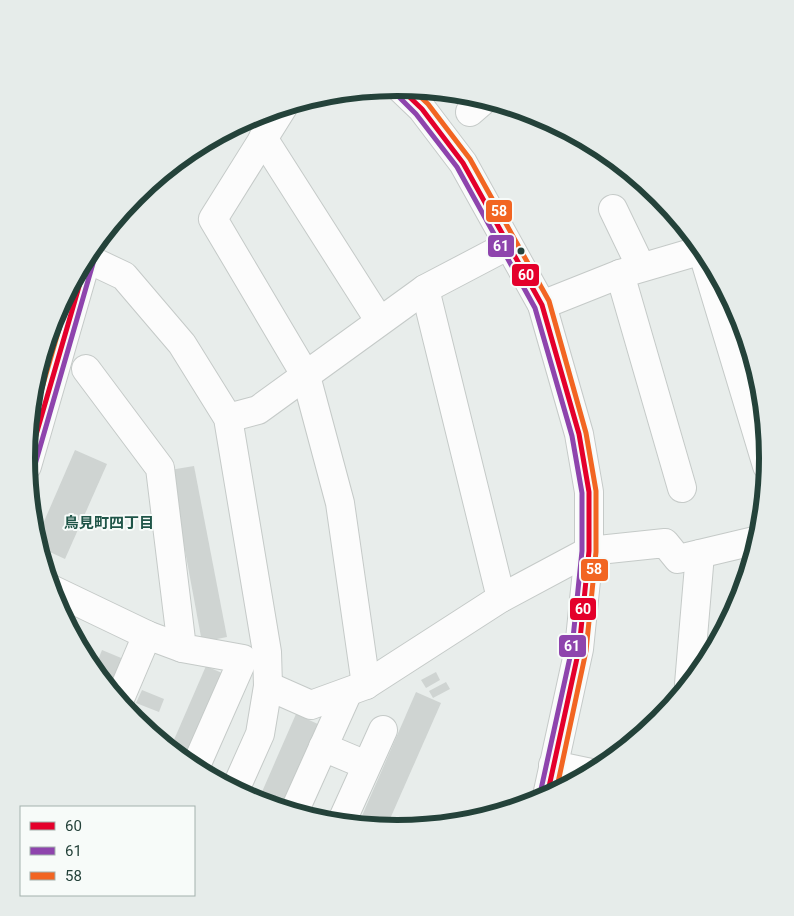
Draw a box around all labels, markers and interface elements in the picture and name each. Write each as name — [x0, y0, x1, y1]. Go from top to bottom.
line badge: 58 — [485, 199, 513, 223]
text: 58 — [491, 203, 507, 219]
line badge: 61 — [487, 234, 515, 258]
text: 61 — [493, 238, 509, 254]
unlabelled marker — [516, 246, 526, 256]
line badge: 60 — [511, 263, 540, 287]
text: 60 — [518, 267, 534, 283]
district label: 鳥見町四丁目 — [64, 514, 154, 532]
line badge: 58 — [580, 558, 609, 582]
text: 58 — [586, 561, 602, 577]
line badge: 60 — [569, 597, 597, 621]
text: 60 — [575, 601, 591, 617]
line badge: 61 — [558, 634, 587, 658]
text: 61 — [564, 638, 580, 654]
legend — [20, 806, 195, 896]
text: 60 — [65, 817, 82, 835]
text: 61 — [65, 842, 82, 860]
text: 58 — [65, 867, 82, 885]

